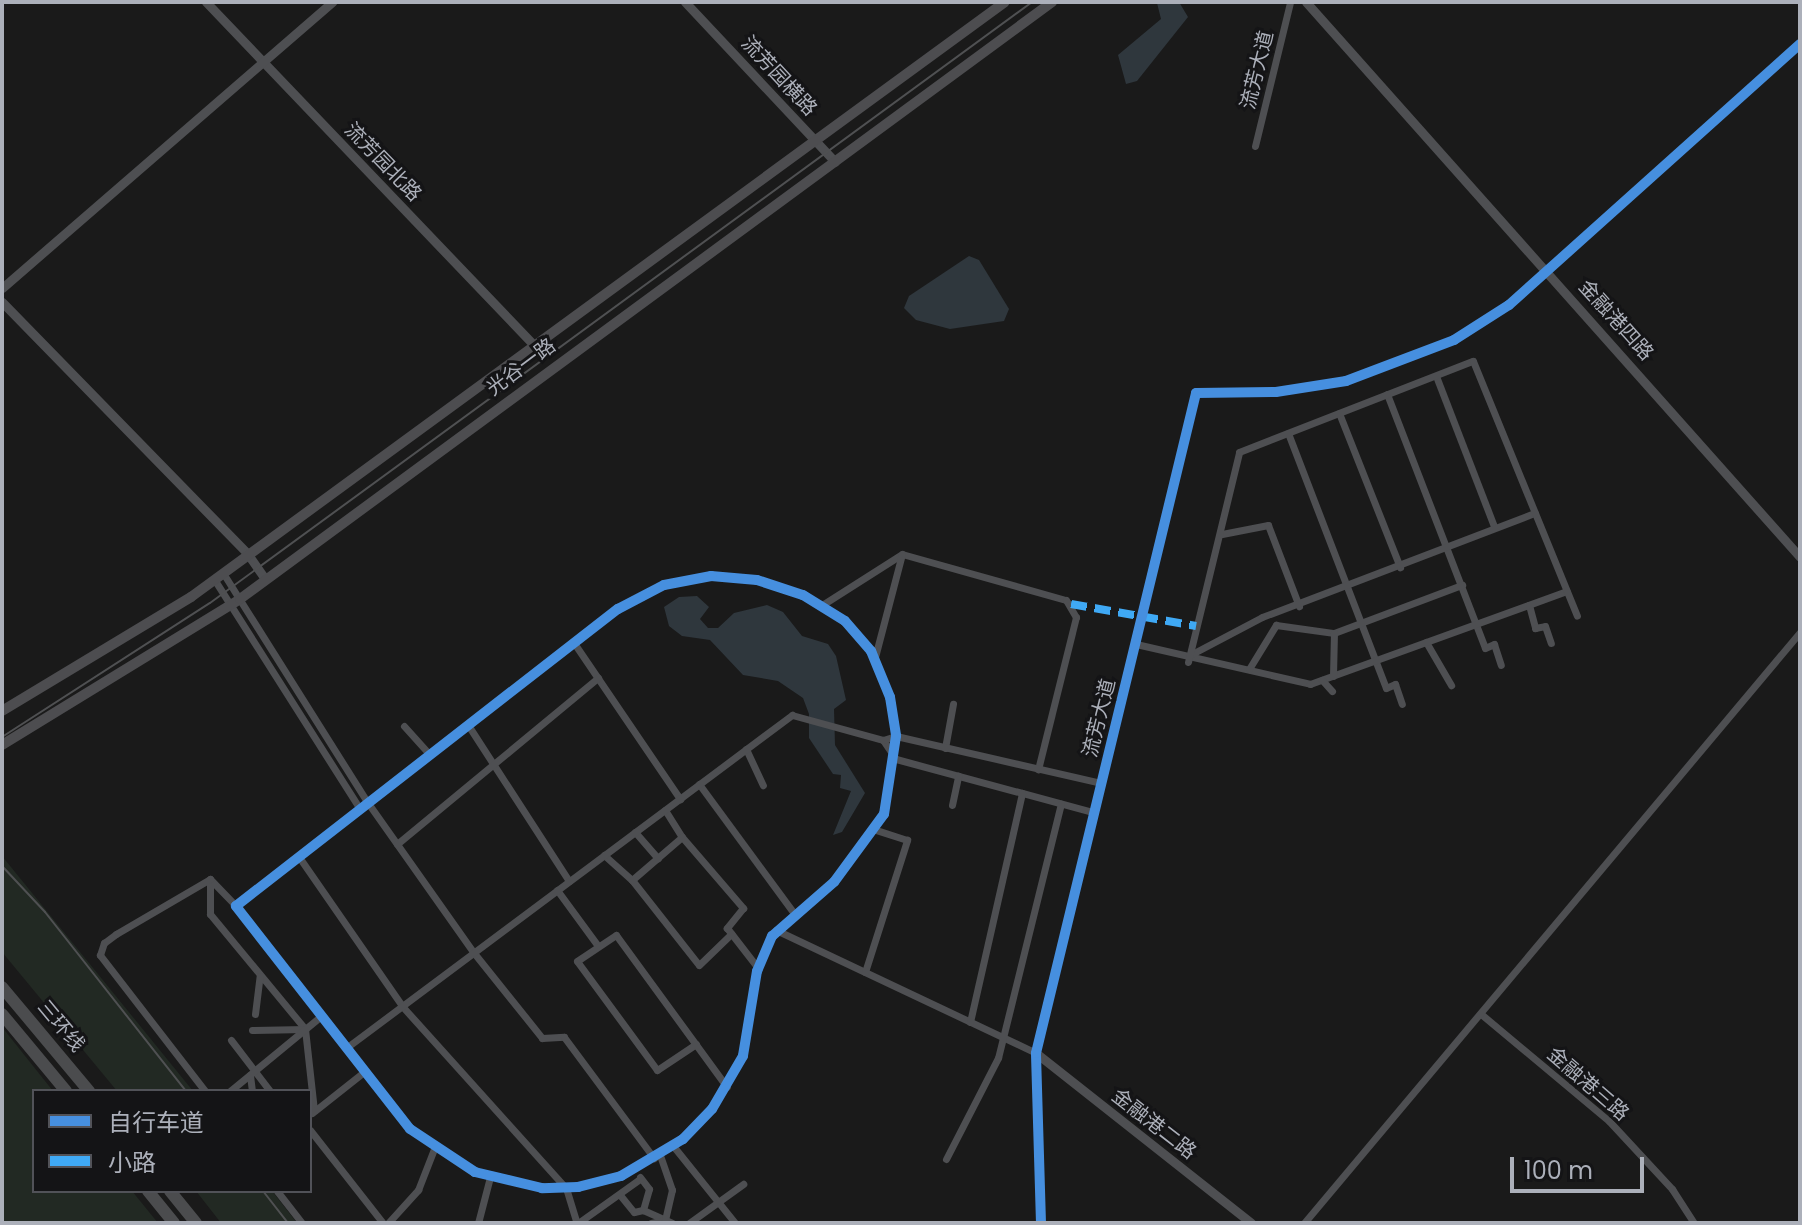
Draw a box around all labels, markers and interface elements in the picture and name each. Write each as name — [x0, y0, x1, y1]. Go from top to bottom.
street label: 流芳大道 — [1236, 28, 1278, 112]
street label: 流芳园横路 — [736, 31, 822, 121]
street label: 流芳园北路 — [340, 118, 426, 206]
street label: 金融港四路 — [1574, 275, 1658, 365]
street label: 光谷一路 — [482, 333, 560, 401]
street label: 流芳大道 — [1078, 676, 1120, 760]
street label: 三环线 — [33, 995, 89, 1057]
street label: 金融港三路 — [1542, 1042, 1634, 1126]
street label: 金融港二路 — [1107, 1084, 1201, 1164]
legend — [32, 1089, 312, 1193]
text: 自行车道 — [108, 1106, 204, 1139]
scale bar — [1514, 1141, 1648, 1191]
text: 小路 — [108, 1146, 156, 1179]
text: 100 m — [1524, 1154, 1593, 1187]

